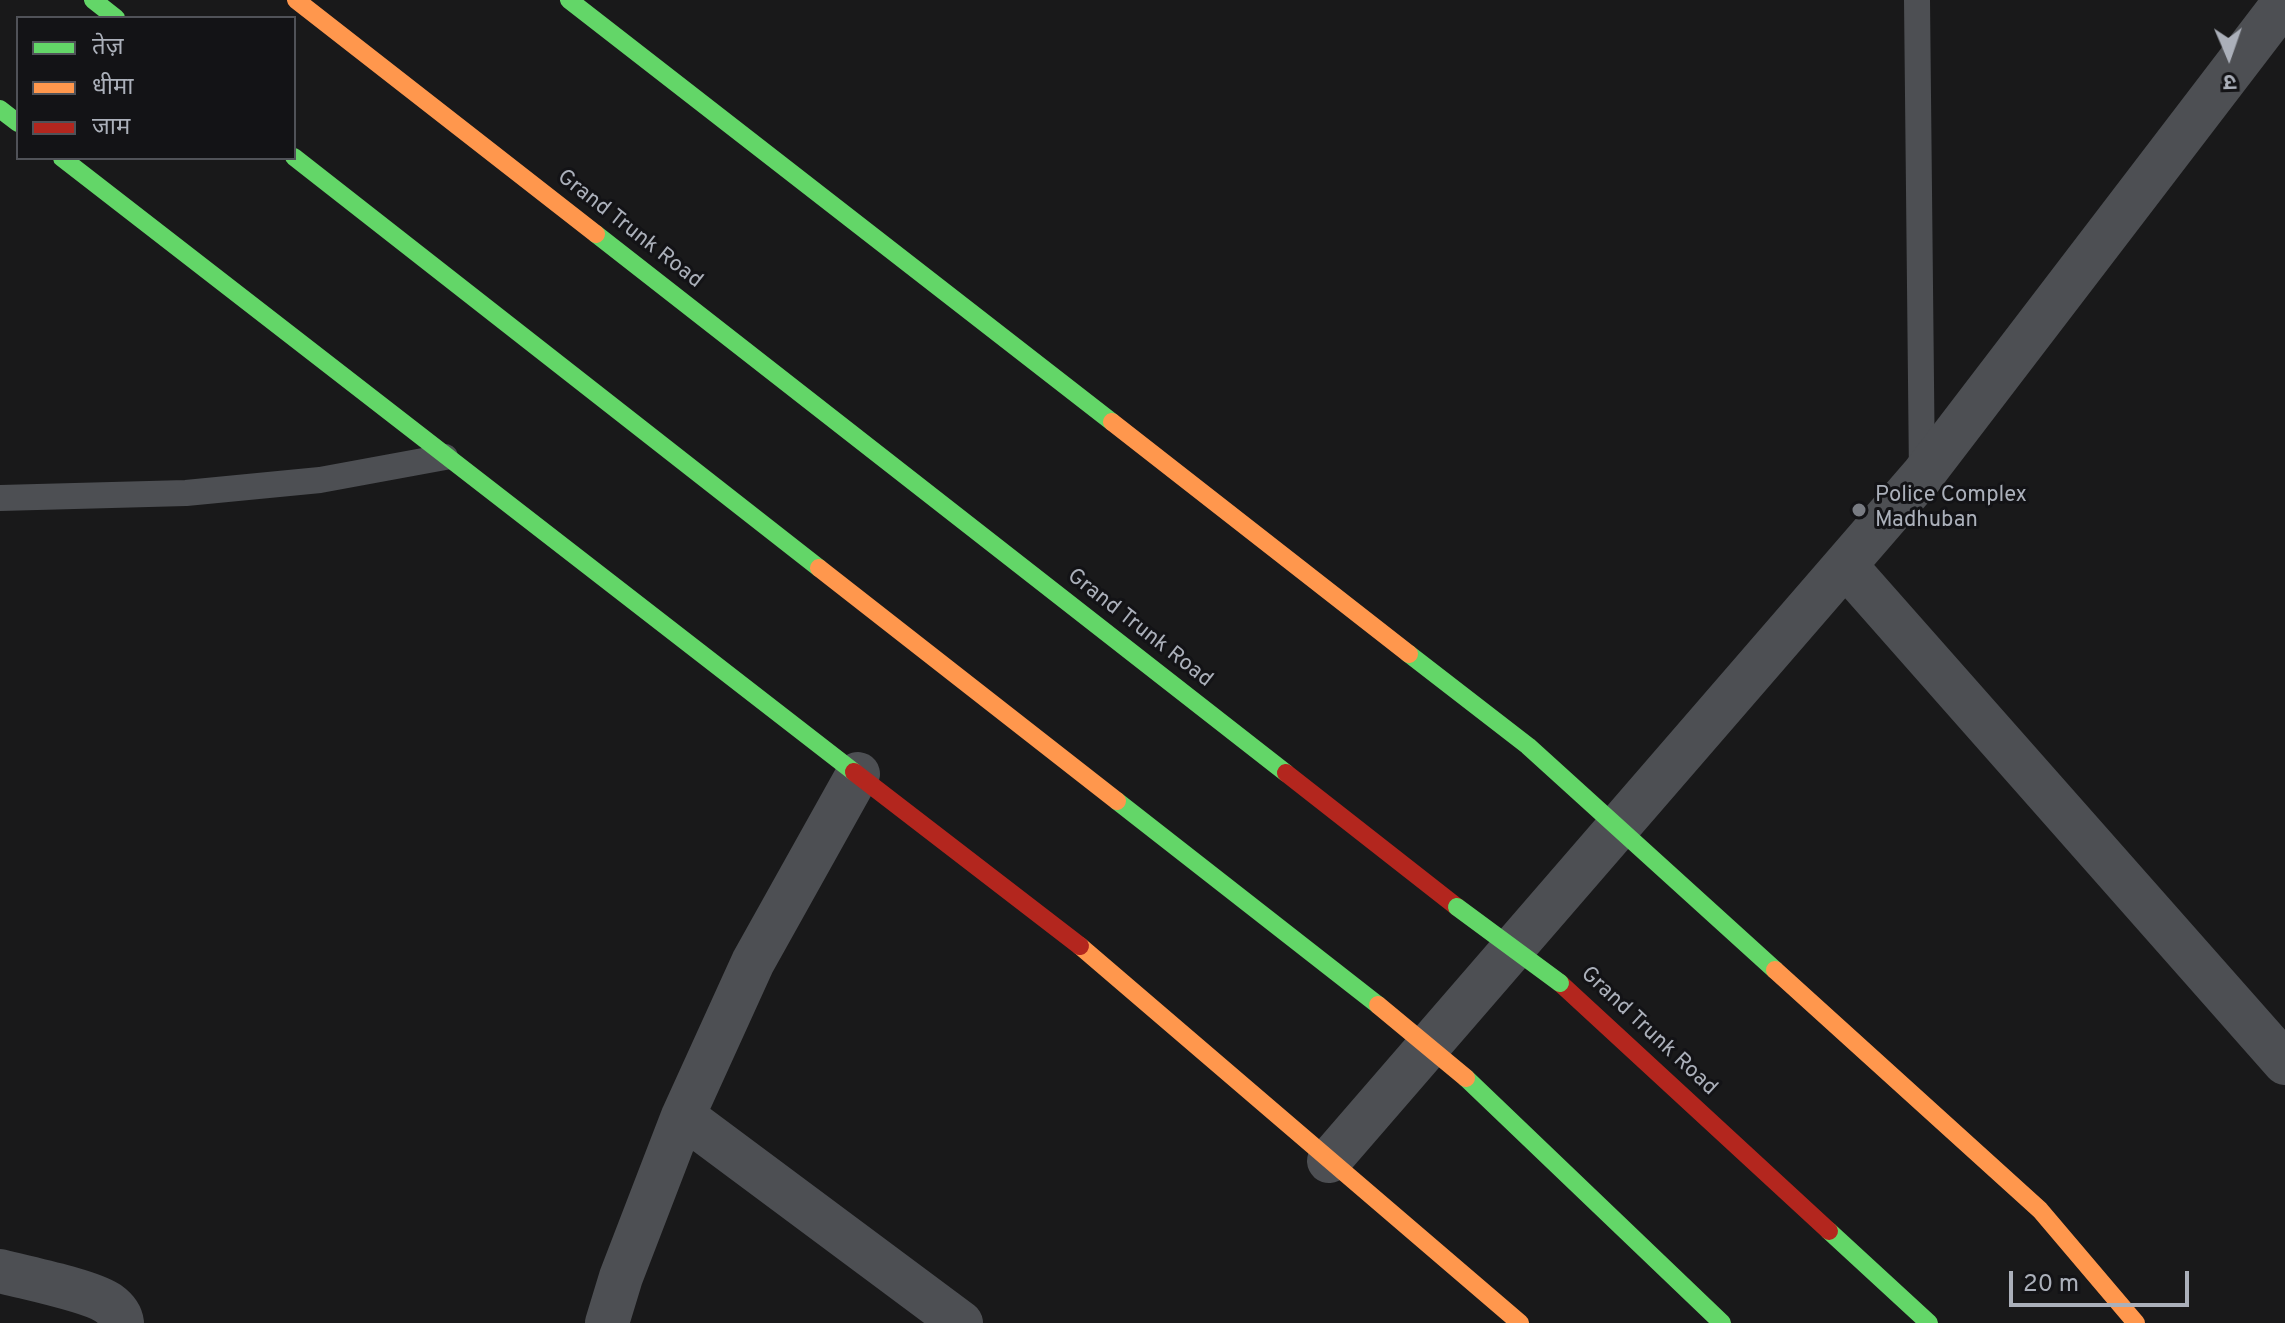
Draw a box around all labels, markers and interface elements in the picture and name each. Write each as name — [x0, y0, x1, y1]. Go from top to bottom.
legend — [16, 16, 296, 160]
north arrow — [2189, 16, 2269, 96]
text: तेज़ — [92, 33, 124, 63]
text: उ — [2223, 67, 2237, 94]
text: धीमा — [92, 73, 134, 103]
text: जाम — [92, 113, 130, 143]
street label: Grand Trunk Road — [551, 165, 707, 295]
place label: Police Complex Madhuban — [1875, 484, 2027, 536]
marker: Police Complex Madhuban — [1850, 501, 1868, 519]
street label: Grand Trunk Road — [1061, 564, 1217, 694]
street label: Grand Trunk Road — [1574, 962, 1722, 1102]
scale bar — [2013, 1255, 2193, 1305]
text: 20 m — [2023, 1270, 2079, 1300]

